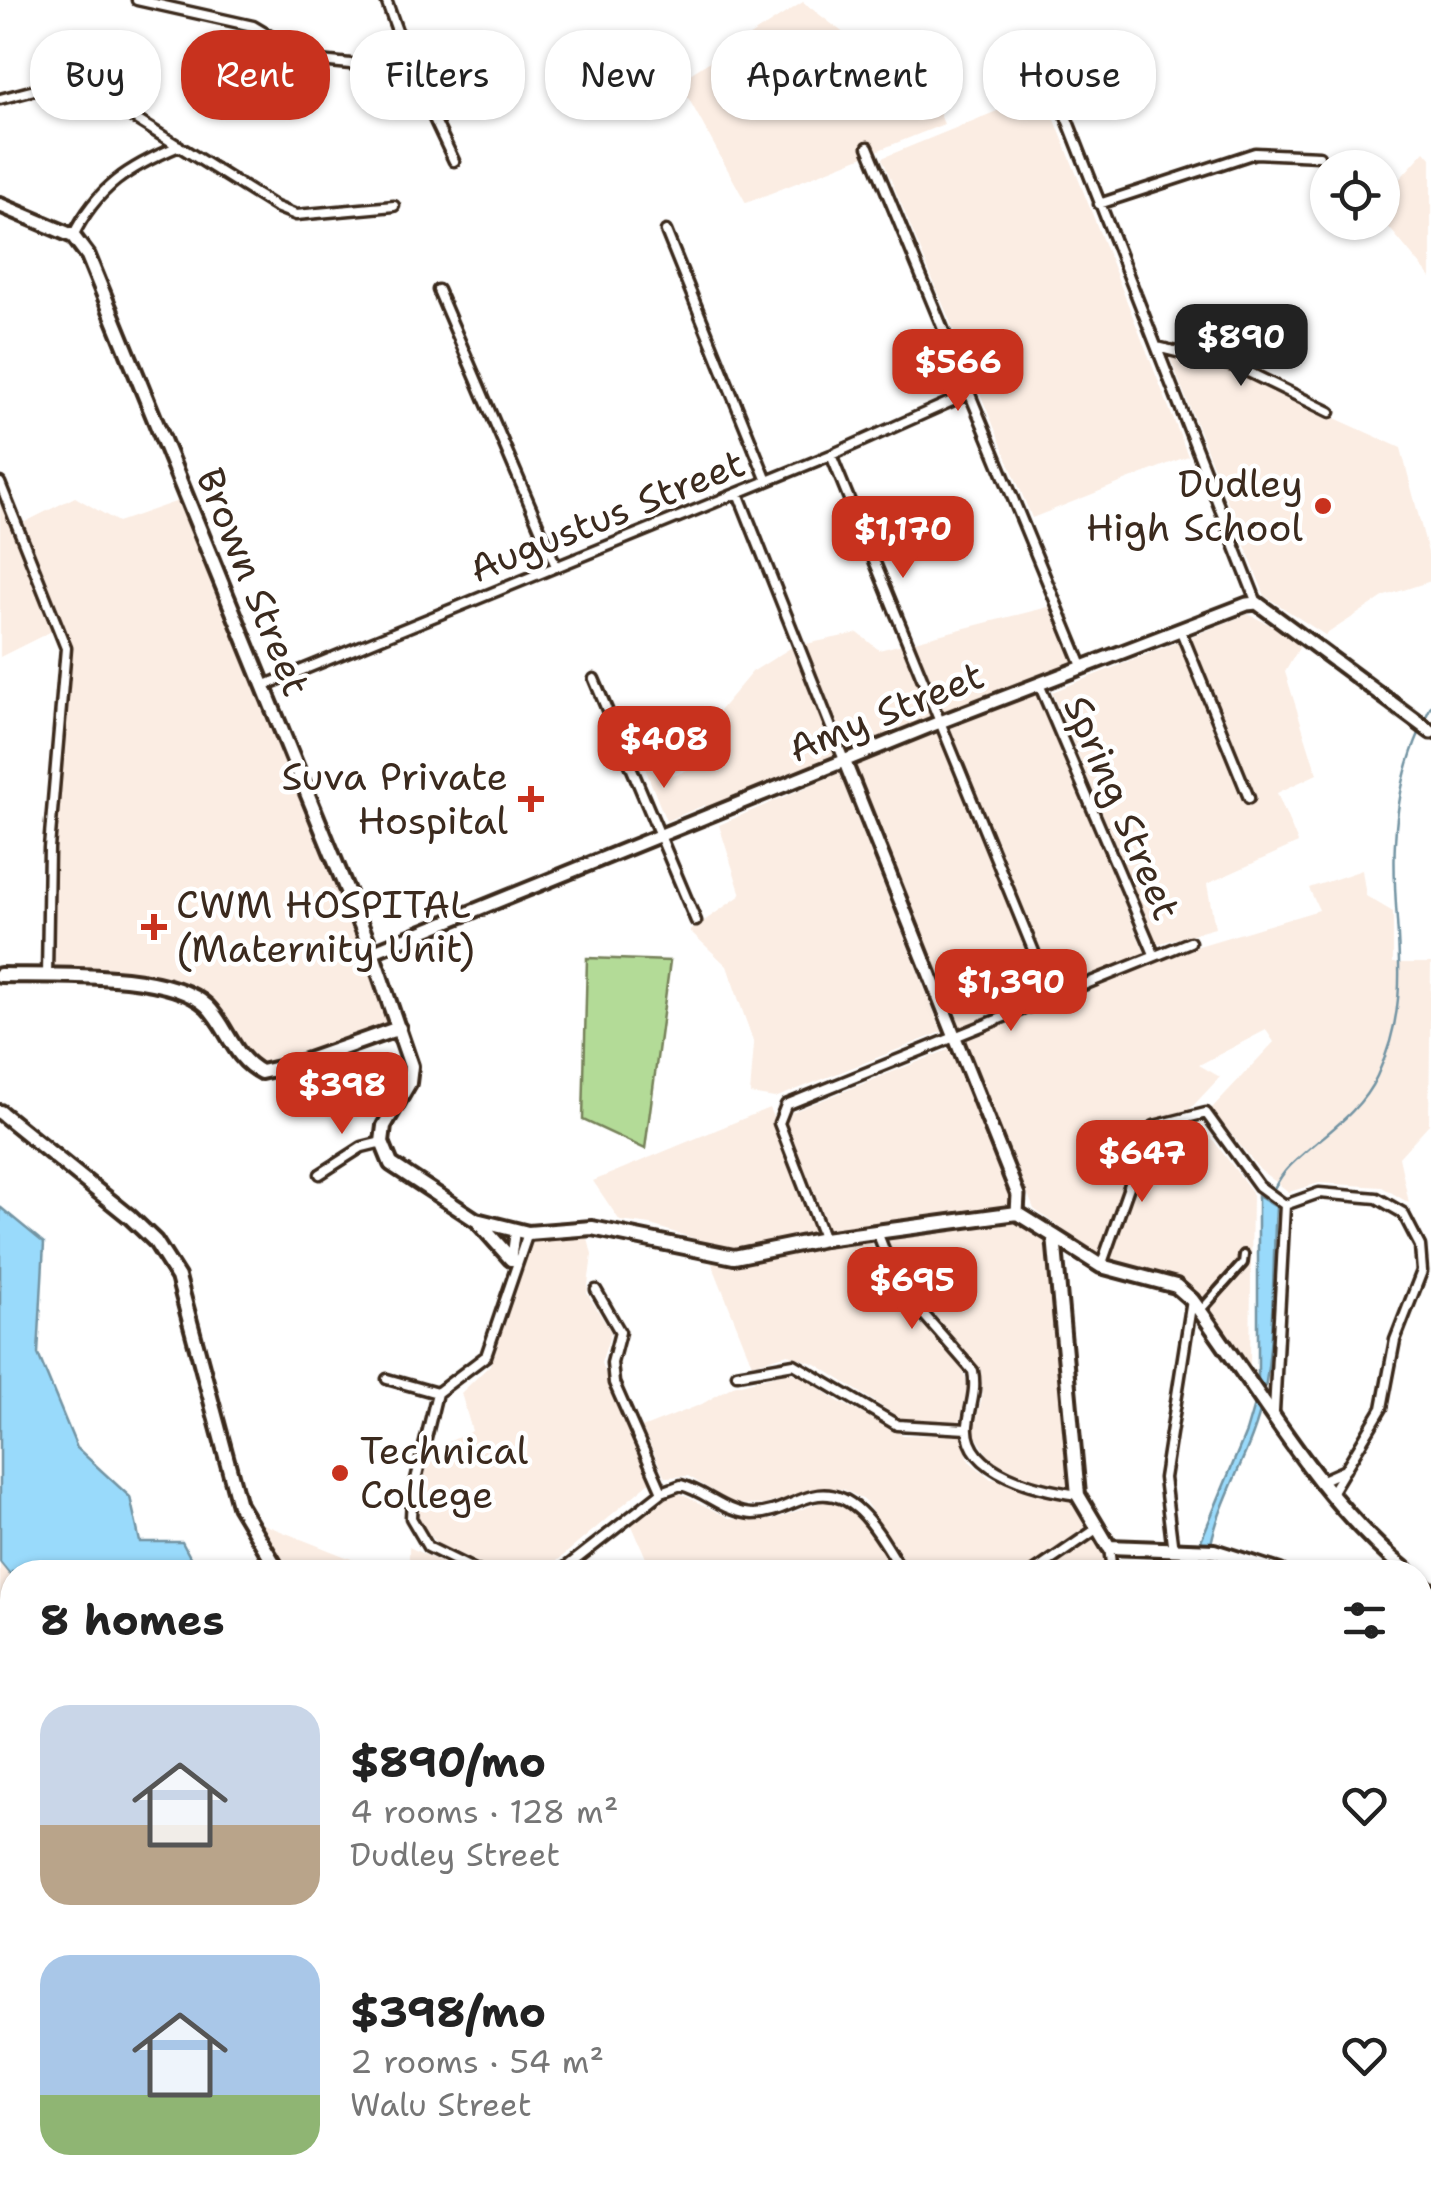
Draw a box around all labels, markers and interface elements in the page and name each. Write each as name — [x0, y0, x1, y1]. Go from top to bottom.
chip: Buy — [30, 30, 161, 120]
chip: Rent — [181, 30, 330, 120]
chip: Filters — [350, 30, 525, 120]
chip: New — [545, 30, 691, 120]
chip: Apartment — [711, 30, 963, 120]
chip: House — [983, 30, 1156, 120]
map controls — [1310, 150, 1400, 240]
button: locate — [1310, 150, 1400, 240]
pin: $890 — [1182, 304, 1300, 389]
text: $890 — [1197, 315, 1285, 358]
pin: $566 — [899, 329, 1017, 414]
text: $566 — [914, 340, 1002, 383]
street label: Augustus Street — [462, 437, 752, 594]
place label: Dudley High School — [1086, 458, 1304, 553]
street label: Brown Street — [185, 460, 322, 703]
marker: Dudley High School — [1312, 495, 1334, 517]
pin: $1,170 — [822, 496, 984, 581]
text: $1,170 — [854, 507, 952, 550]
street label: Amy Street — [781, 649, 991, 774]
street label: Spring Street — [1052, 688, 1193, 928]
pin: $408 — [605, 706, 723, 791]
text: $408 — [620, 717, 708, 760]
place label: Suva Private Hospital — [281, 751, 509, 846]
marker: Suva Private Hospital — [518, 786, 544, 812]
place label: CWM HOSPITAL (Maternity Unit) — [176, 879, 475, 974]
marker: CWM HOSPITAL (Maternity Unit) — [141, 914, 167, 940]
pin: $1,390 — [930, 949, 1092, 1034]
text: $1,390 — [957, 960, 1065, 1003]
pin: $398 — [283, 1052, 401, 1137]
text: $398 — [298, 1063, 386, 1106]
pin: $647 — [1083, 1120, 1201, 1205]
text: $647 — [1098, 1131, 1186, 1174]
pin: $695 — [853, 1247, 971, 1332]
text: $695 — [869, 1258, 955, 1301]
place label: Technical College — [360, 1425, 529, 1520]
marker: Technical College — [329, 1462, 351, 1484]
text: 8 homes — [40, 1592, 225, 1648]
icon: filters — [1337, 1593, 1392, 1648]
text: $890/mo — [350, 1734, 546, 1790]
icon: home — [120, 1745, 240, 1865]
icon: heart — [1337, 1778, 1392, 1833]
text: 4 rooms · 128 m² — [350, 1790, 618, 1833]
text: Dudley Street — [350, 1833, 560, 1876]
text: $398/mo — [350, 1984, 546, 2040]
icon: home — [120, 1995, 240, 2115]
icon: heart — [1337, 2028, 1392, 2083]
text: 2 rooms · 54 m² — [350, 2040, 604, 2083]
text: Walu Street — [350, 2083, 532, 2126]

